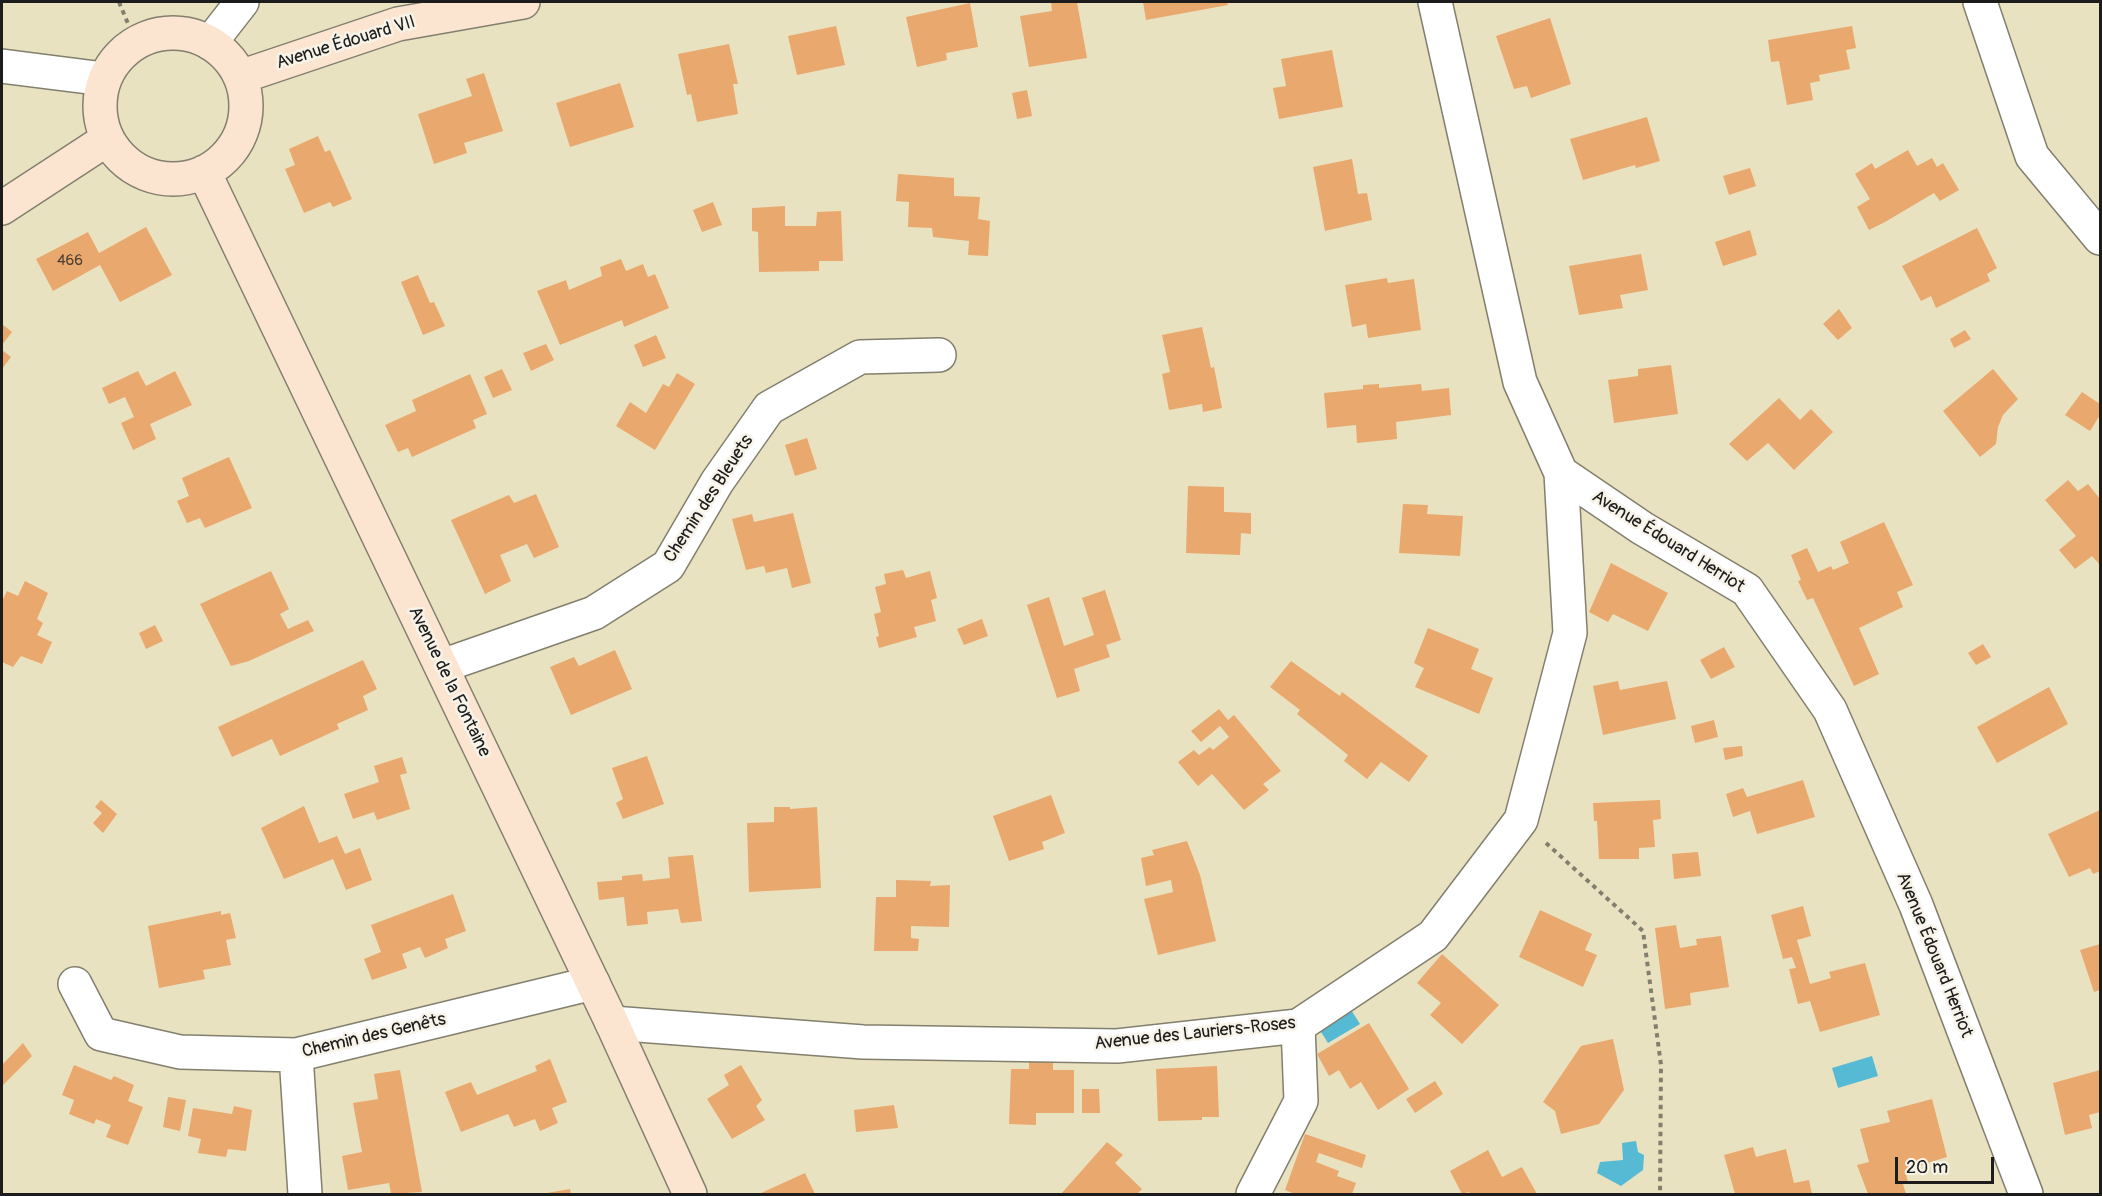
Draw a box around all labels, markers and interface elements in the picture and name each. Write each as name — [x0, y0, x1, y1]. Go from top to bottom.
street label: Avenue Édouard VII — [274, 12, 418, 74]
house number: 466 — [57, 252, 83, 270]
street label: Chemin des Bleuets — [660, 431, 758, 567]
street label: Avenue Édouard Herriot — [1588, 486, 1748, 598]
street label: Avenue de la Fontaine — [403, 603, 495, 761]
street label: Avenue Édouard Herriot — [1891, 869, 1977, 1041]
street label: Chemin des Genêts — [300, 1009, 448, 1063]
street label: Avenue des Lauriers-Roses — [1093, 1013, 1297, 1055]
scale bar — [1898, 1145, 1997, 1183]
text: 20 m — [1906, 1156, 1948, 1179]

